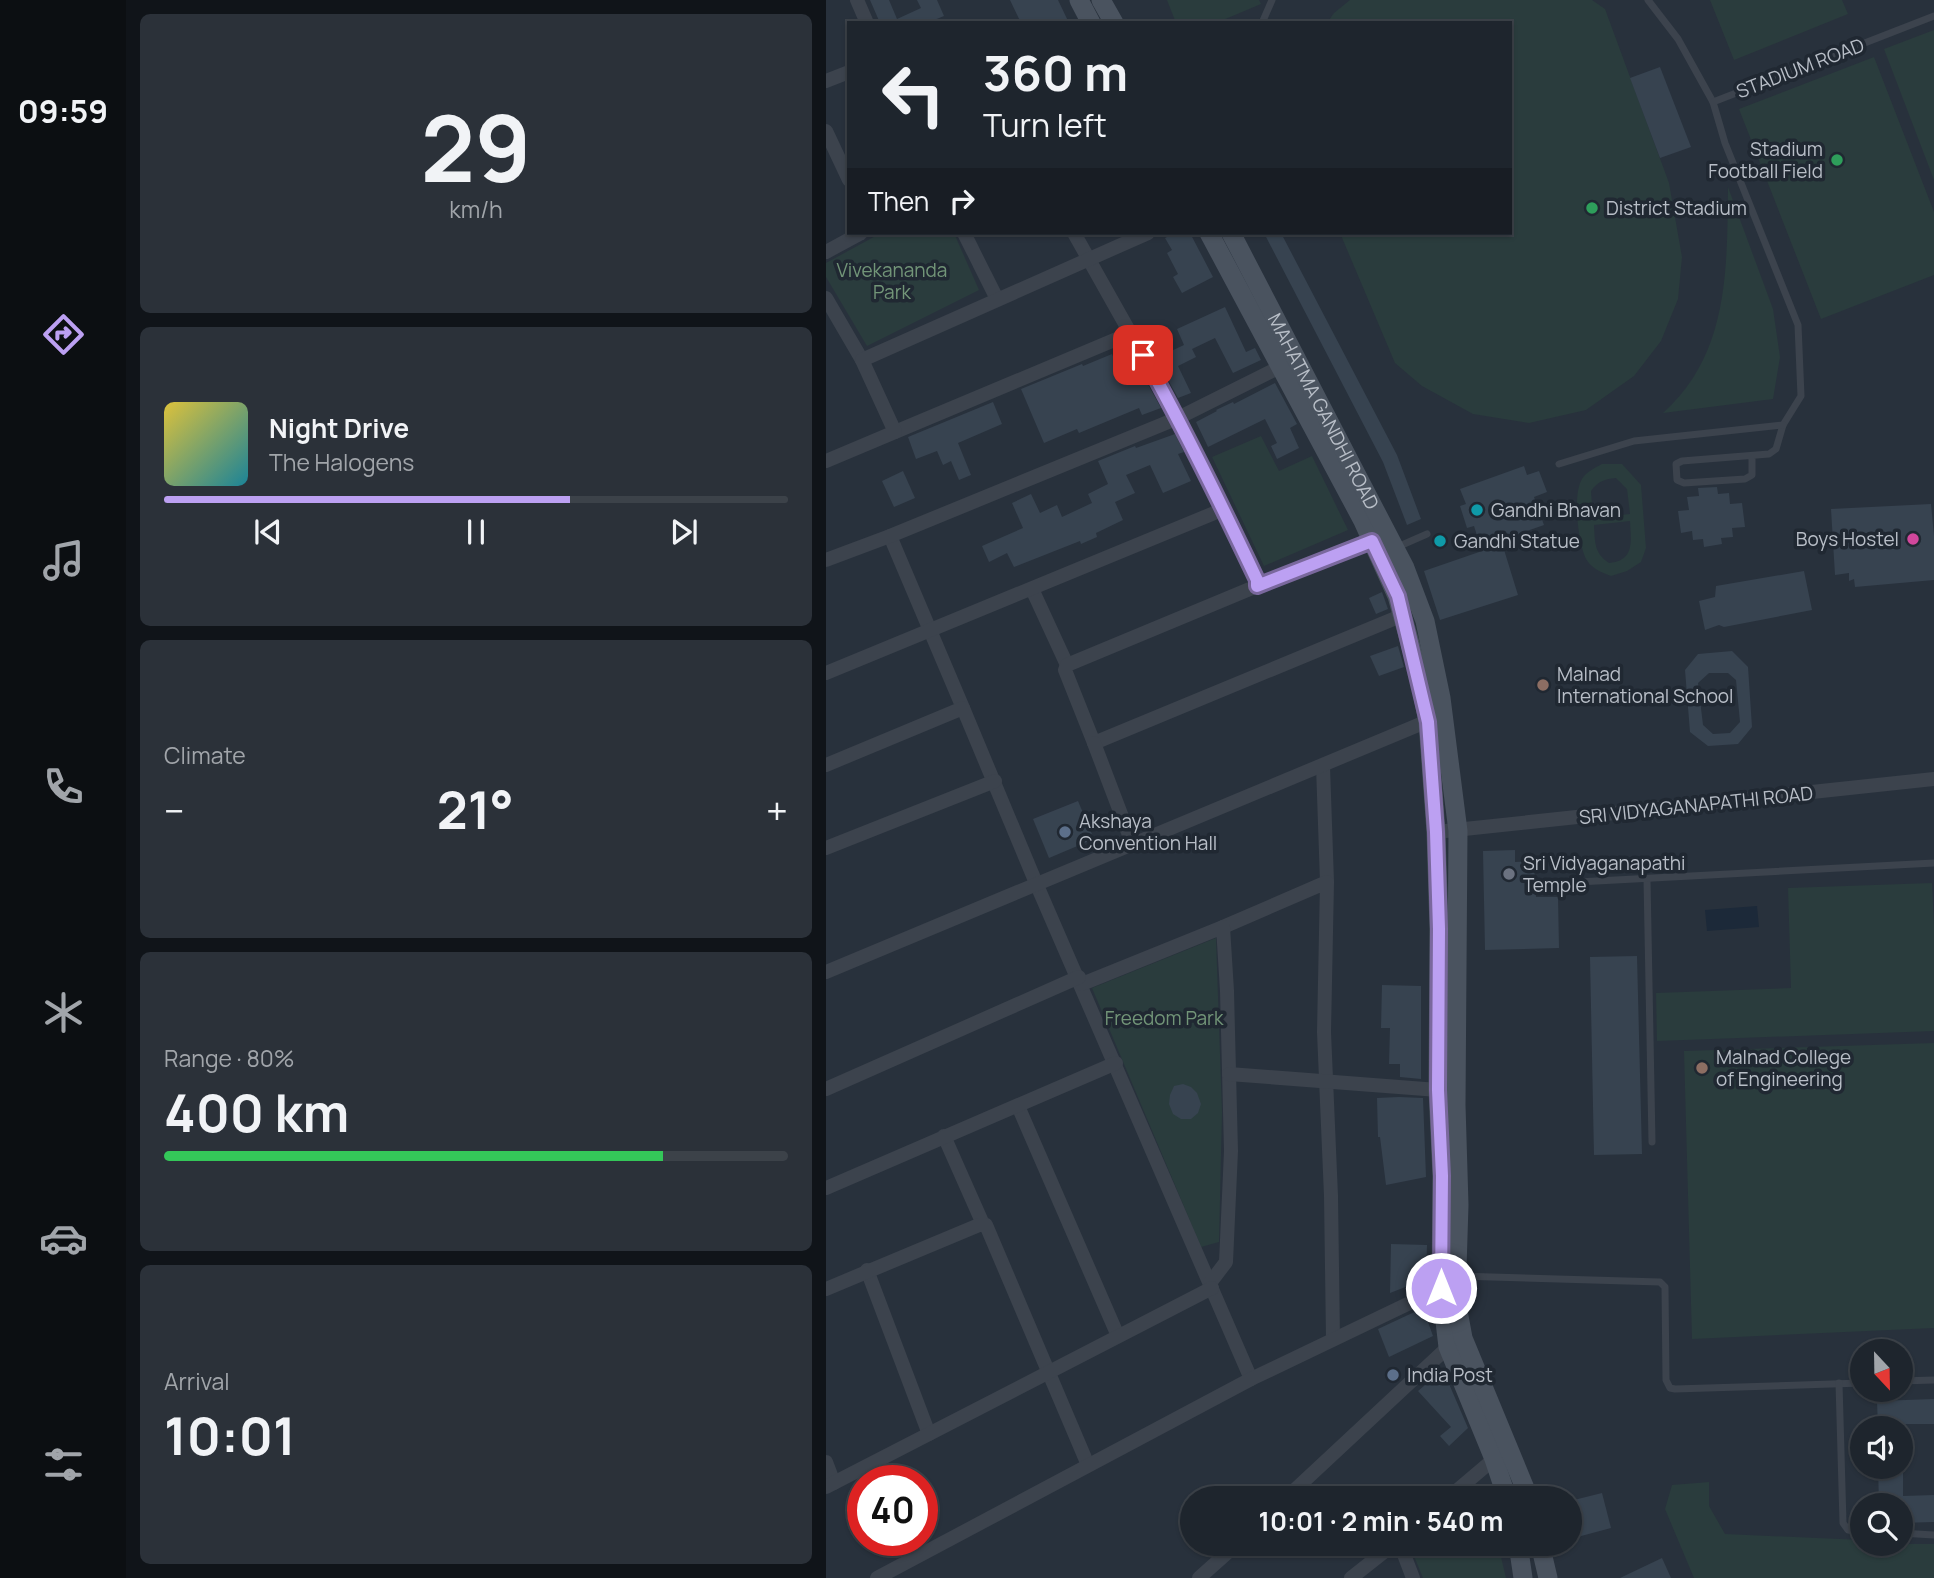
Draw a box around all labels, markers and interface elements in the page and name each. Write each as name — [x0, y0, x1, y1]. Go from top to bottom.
street label: STADIUM ROAD — [1732, 32, 1868, 104]
text: 360 m — [983, 39, 1128, 106]
icon: left — [868, 49, 959, 140]
text: 29 — [421, 85, 531, 209]
text: 09:59 — [18, 89, 108, 133]
text: Turn left — [983, 103, 1107, 147]
place label: Stadium Football Field — [1708, 136, 1823, 184]
marker: Stadium Football Field — [1829, 152, 1845, 168]
icon: right — [943, 182, 981, 220]
text: Then — [868, 183, 929, 219]
text: km/h — [449, 193, 503, 225]
place label: District Stadium — [1606, 195, 1747, 221]
marker: District Stadium — [1584, 200, 1600, 216]
park label: Vivekananda Park — [837, 257, 947, 305]
street label: MAHATMA GANDHI ROAD — [1262, 309, 1385, 514]
icon: directions — [39, 310, 88, 359]
pin — [1113, 325, 1173, 385]
icon: arrive — [1124, 336, 1162, 374]
text: Night Drive — [269, 410, 409, 446]
text: The Halogens — [269, 446, 414, 478]
place label: Gandhi Bhavan — [1491, 497, 1621, 523]
marker: Gandhi Bhavan — [1469, 502, 1485, 518]
icon: previous — [249, 513, 287, 551]
icon: pause — [457, 513, 495, 551]
icon: next — [665, 513, 703, 551]
place label: Boys Hostel — [1796, 526, 1899, 552]
place label: Gandhi Statue — [1454, 528, 1580, 554]
marker: Boys Hostel — [1905, 531, 1921, 547]
marker: Gandhi Statue — [1432, 533, 1448, 549]
icon: music — [39, 536, 88, 585]
place label: Malnad International School — [1557, 661, 1734, 709]
marker: Malnad International School — [1535, 677, 1551, 693]
text: Climate — [164, 739, 246, 771]
icon: phone — [39, 762, 88, 811]
text: 21° — [437, 774, 514, 845]
street label: SRI VIDYAGANAPATHI ROAD — [1578, 780, 1814, 830]
text: − — [164, 784, 185, 836]
text: + — [766, 784, 788, 836]
place label: Akshaya Convention Hall — [1079, 808, 1217, 856]
marker: Akshaya Convention Hall — [1057, 824, 1073, 840]
place label: Sri Vidyaganapathi Temple — [1523, 850, 1686, 898]
marker: Sri Vidyaganapathi Temple — [1501, 866, 1517, 882]
icon: climate — [39, 988, 88, 1037]
park label: Freedom Park — [1105, 1005, 1224, 1031]
text: Range · 80% — [164, 1042, 295, 1074]
place label: Malnad College of Engineering — [1716, 1044, 1851, 1092]
marker: Malnad College of Engineering — [1694, 1060, 1710, 1076]
text: 400 km — [164, 1077, 349, 1148]
icon: car — [39, 1214, 88, 1263]
position arrow — [1404, 1251, 1478, 1325]
north arrow — [1850, 1339, 1913, 1402]
map controls — [1850, 1339, 1913, 1556]
place label: India Post — [1407, 1362, 1493, 1388]
text: Arrival — [164, 1365, 230, 1397]
marker: India Post — [1385, 1367, 1401, 1383]
text: 10:01 — [164, 1400, 296, 1471]
button: sound — [1850, 1416, 1913, 1479]
icon: filters — [39, 1440, 88, 1489]
speed limit sign: 40 — [847, 1465, 938, 1556]
button: search — [1850, 1493, 1913, 1556]
text: 10:01 · 2 min · 540 m — [1259, 1503, 1503, 1539]

